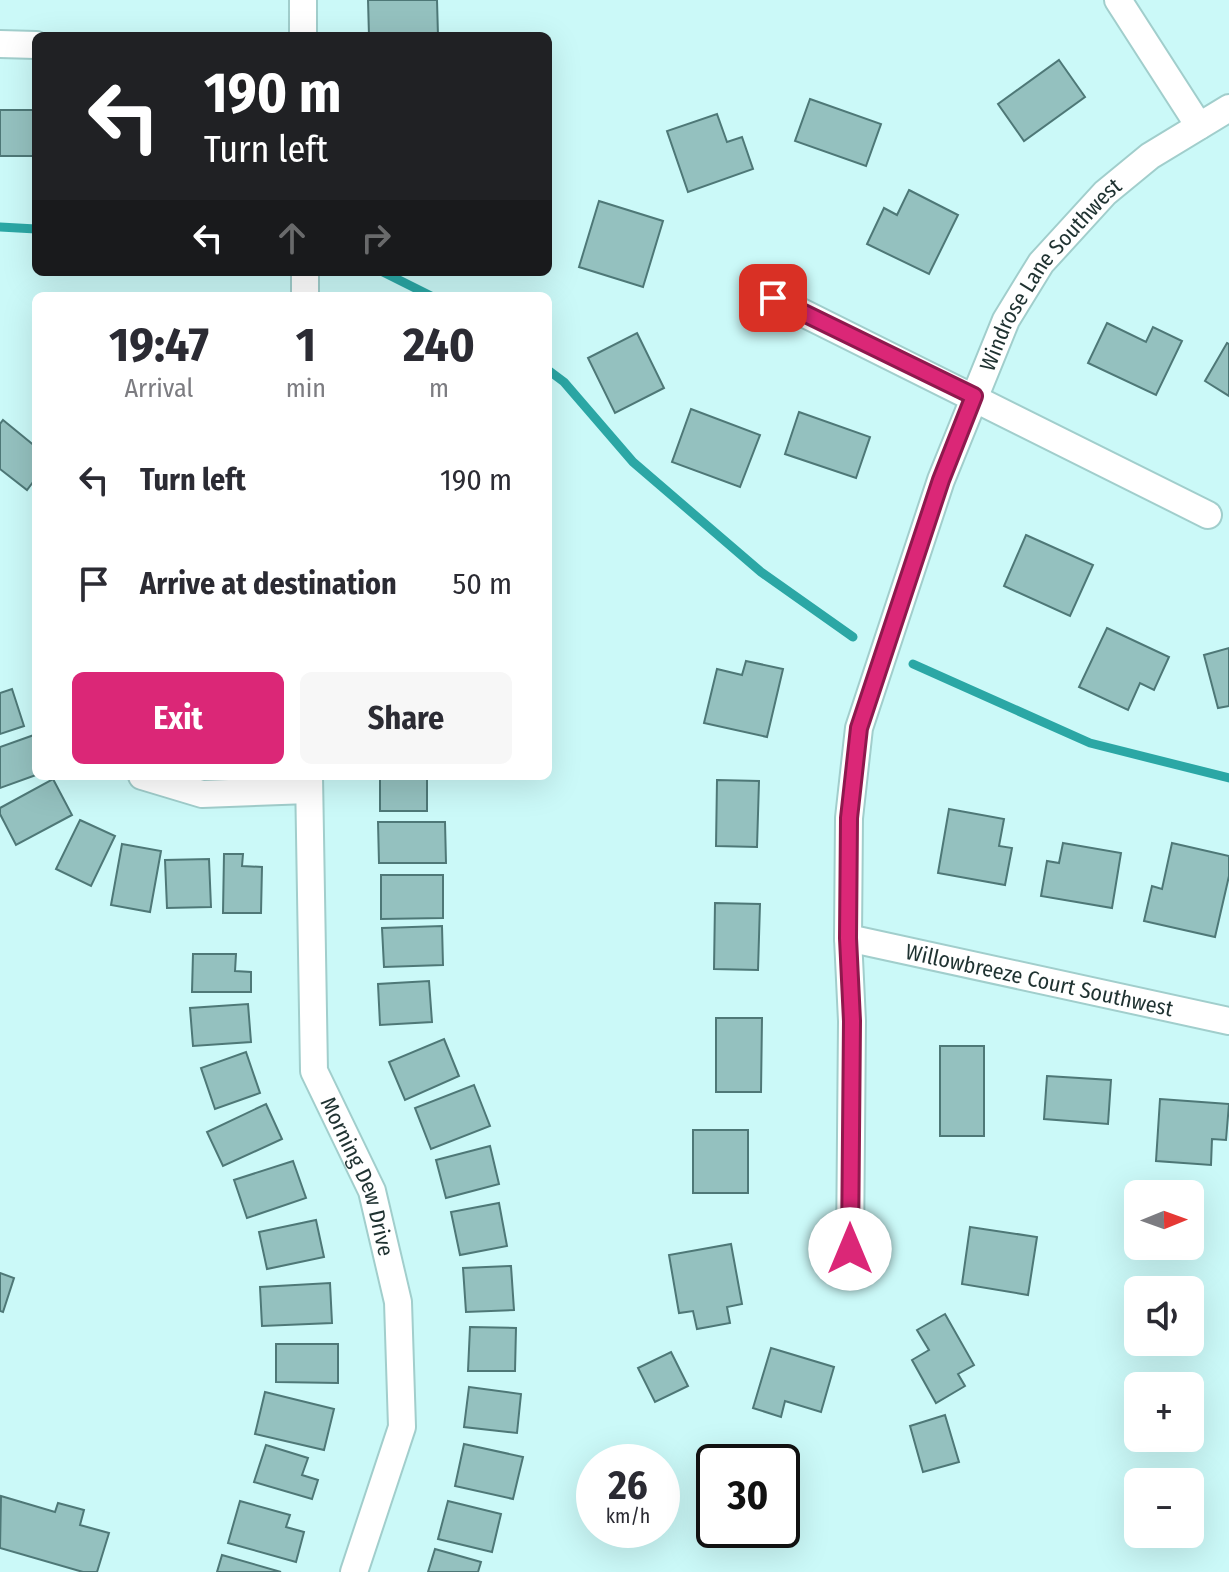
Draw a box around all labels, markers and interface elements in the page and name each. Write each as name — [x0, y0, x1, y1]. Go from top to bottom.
text: 190 m — [204, 60, 342, 127]
icon: left — [72, 64, 176, 168]
text: Turn left — [204, 128, 328, 172]
street label: Windrose Lane Southwest — [973, 171, 1127, 375]
icon: left — [186, 216, 230, 260]
icon: ahead — [270, 216, 314, 260]
icon: right — [354, 216, 398, 260]
pin — [739, 264, 807, 332]
icon: arrive — [751, 276, 795, 320]
text: 19:47 — [109, 316, 209, 374]
text: 1 — [296, 316, 316, 374]
text: 240 — [403, 316, 475, 374]
text: Arrival — [124, 373, 193, 404]
text: min — [286, 373, 326, 404]
text: m — [429, 373, 449, 404]
icon: left — [72, 458, 116, 502]
text: Turn left — [140, 462, 246, 498]
text: 190 m — [440, 462, 512, 498]
icon: arrive — [72, 562, 116, 606]
text: Arrive at destination — [140, 566, 397, 602]
text: 50 m — [452, 566, 512, 602]
button: Exit — [72, 672, 284, 764]
button: Share — [300, 672, 512, 764]
street label: Willowbreeze Court Southwest — [903, 937, 1177, 1022]
street label: Morning Dew Drive — [315, 1093, 400, 1259]
north arrow — [1124, 1180, 1204, 1260]
map controls — [1124, 1180, 1204, 1548]
position arrow — [808, 1207, 892, 1291]
button: sound — [1124, 1276, 1204, 1356]
button: + — [1124, 1372, 1204, 1452]
speed limit sign: 30 — [696, 1444, 800, 1548]
text: 26 — [608, 1462, 648, 1510]
button: − — [1124, 1468, 1204, 1548]
text: km/h — [606, 1504, 650, 1528]

